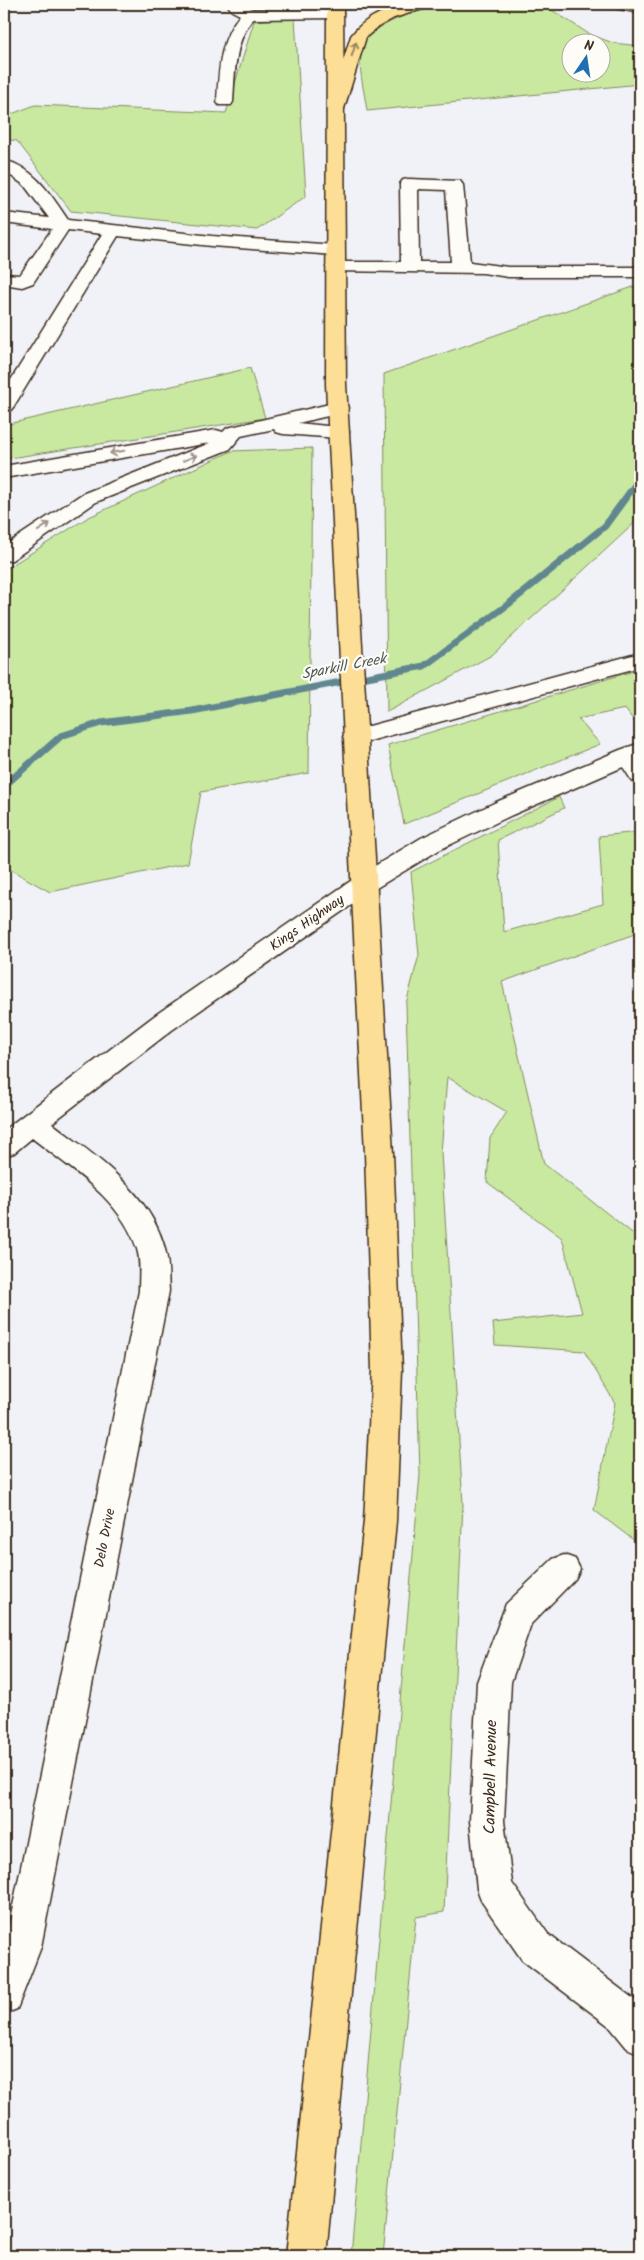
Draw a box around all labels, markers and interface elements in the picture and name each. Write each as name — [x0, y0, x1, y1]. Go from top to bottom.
north arrow — [562, 32, 612, 82]
text: N — [582, 35, 596, 58]
one-way arrow — [349, 41, 359, 57]
one-way arrow — [110, 448, 126, 458]
one-way arrow — [182, 453, 197, 462]
one-way arrow — [37, 522, 51, 532]
water label: Sparkill Creek — [300, 647, 390, 687]
street label: Kings Highway — [265, 889, 349, 957]
street label: Delo Drive — [88, 1506, 122, 1570]
street label: Campbell Avenue — [478, 1720, 504, 1834]

